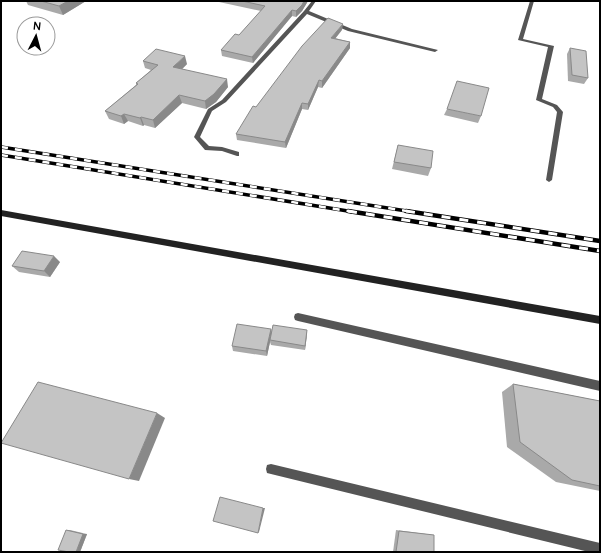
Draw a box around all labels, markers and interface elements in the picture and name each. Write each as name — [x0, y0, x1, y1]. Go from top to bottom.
north arrow — [16, 16, 56, 56]
text: N — [32, 18, 42, 33]

